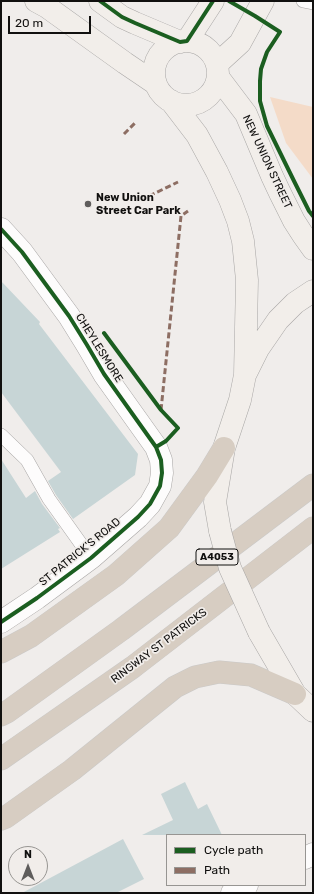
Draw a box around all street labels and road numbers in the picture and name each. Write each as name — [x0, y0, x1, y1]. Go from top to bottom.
street label: NEW UNION STREET — [239, 113, 295, 211]
street label: CHEYLESMORE — [73, 311, 125, 385]
street label: ST PATRICK'S ROAD — [37, 515, 123, 589]
road number: A4053 — [196, 549, 238, 565]
street label: RINGWAY ST PATRICKS — [109, 606, 209, 686]

